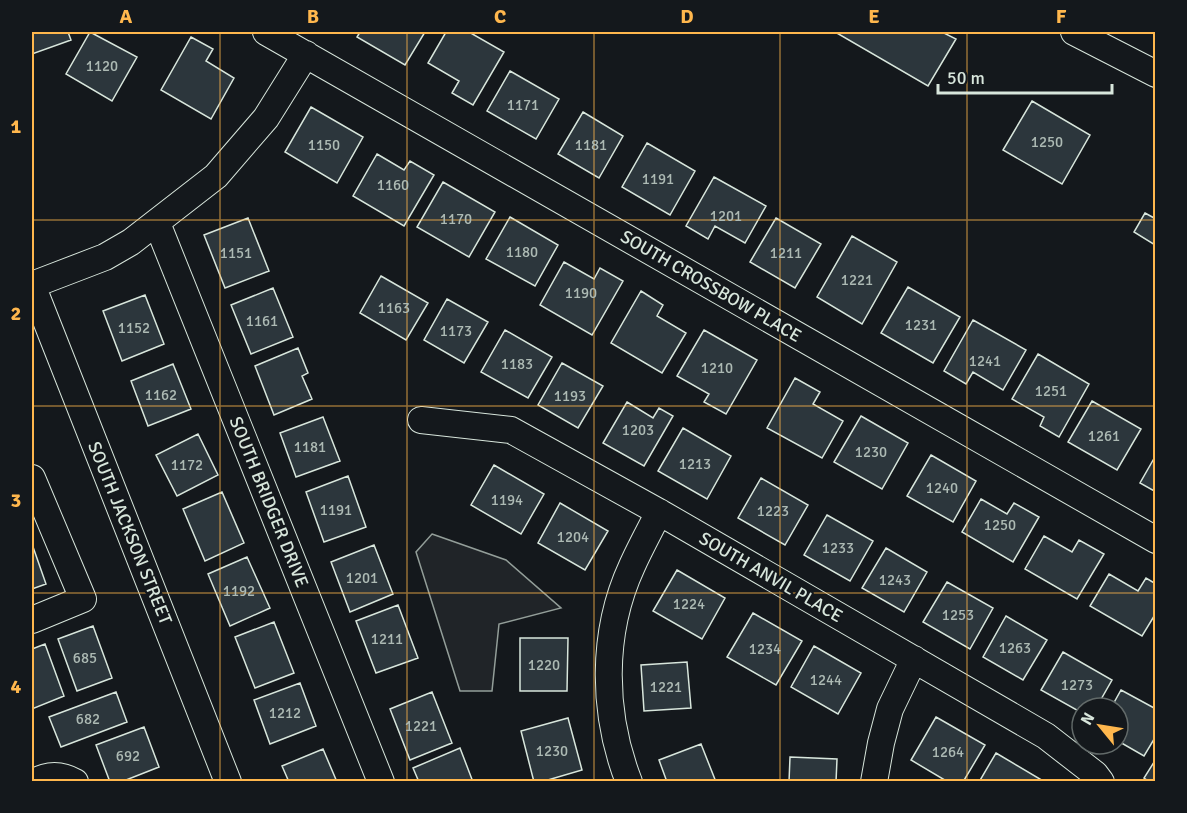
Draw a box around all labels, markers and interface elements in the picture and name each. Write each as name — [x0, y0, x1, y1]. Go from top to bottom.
text: A — [120, 4, 133, 29]
text: B — [307, 4, 319, 29]
text: C — [494, 4, 506, 29]
text: D — [680, 4, 694, 29]
text: E — [868, 4, 880, 29]
text: F — [1056, 4, 1067, 29]
house number: 1120 — [86, 57, 118, 75]
scale bar — [938, 57, 1112, 95]
text: 50 m — [947, 67, 985, 89]
house number: 1171 — [507, 96, 539, 114]
text: 1 — [11, 114, 22, 139]
house number: 1250 — [1031, 133, 1063, 151]
house number: 1150 — [308, 136, 340, 154]
house number: 1181 — [575, 136, 607, 154]
house number: 1191 — [642, 170, 674, 188]
house number: 1160 — [377, 176, 409, 194]
house number: 1201 — [710, 207, 742, 225]
house number: 1170 — [440, 210, 472, 228]
street label: SOUTH CROSSBOW PLACE — [617, 225, 805, 347]
house number: 1180 — [506, 243, 538, 261]
house number: 1151 — [220, 244, 252, 262]
house number: 1211 — [770, 244, 802, 262]
house number: 1221 — [841, 271, 873, 289]
house number: 1190 — [565, 284, 597, 302]
house number: 1163 — [378, 299, 410, 317]
text: 2 — [11, 301, 21, 326]
house number: 1161 — [246, 312, 278, 330]
house number: 1231 — [905, 316, 937, 334]
house number: 1152 — [118, 319, 150, 337]
house number: 1173 — [440, 322, 472, 340]
house number: 1241 — [969, 352, 1001, 370]
house number: 1183 — [501, 355, 533, 373]
house number: 1210 — [701, 359, 733, 377]
house number: 1251 — [1035, 382, 1067, 400]
house number: 1162 — [145, 386, 177, 404]
house number: 1193 — [554, 387, 586, 405]
street label: SOUTH BRIDGER DRIVE — [225, 413, 313, 591]
house number: 1203 — [622, 421, 654, 439]
house number: 1261 — [1088, 427, 1120, 445]
street label: SOUTH JACKSON STREET — [83, 438, 177, 628]
house number: 1181 — [294, 438, 326, 456]
house number: 1230 — [855, 443, 887, 461]
house number: 1213 — [679, 455, 711, 473]
house number: 1172 — [171, 456, 203, 474]
house number: 1240 — [926, 479, 958, 497]
text: 3 — [11, 488, 21, 513]
house number: 1194 — [491, 491, 523, 509]
house number: 1191 — [320, 501, 352, 519]
house number: 1223 — [757, 502, 789, 520]
house number: 1250 — [984, 516, 1016, 534]
street label: SOUTH ANVIL PLACE — [695, 527, 847, 627]
house number: 1204 — [557, 528, 589, 546]
house number: 1233 — [822, 539, 854, 557]
house number: 1201 — [346, 569, 378, 587]
house number: 1243 — [879, 571, 911, 589]
house number: 1192 — [223, 582, 255, 600]
house number: 1224 — [673, 595, 705, 613]
house number: 1253 — [942, 606, 974, 624]
house number: 1211 — [371, 630, 403, 648]
house number: 1263 — [999, 639, 1031, 657]
house number: 1234 — [749, 640, 781, 658]
house number: 685 — [73, 649, 97, 667]
house number: 1220 — [528, 656, 560, 674]
house number: 1244 — [810, 671, 842, 689]
text: 4 — [11, 674, 22, 699]
house number: 1273 — [1061, 676, 1093, 694]
house number: 1221 — [650, 678, 682, 696]
north arrow — [1070, 696, 1130, 756]
house number: 1212 — [269, 704, 301, 722]
text: N — [1076, 709, 1099, 729]
house number: 682 — [76, 710, 100, 728]
house number: 1221 — [405, 717, 437, 735]
house number: 1230 — [536, 742, 568, 760]
house number: 1264 — [932, 743, 964, 761]
house number: 692 — [116, 747, 140, 765]

